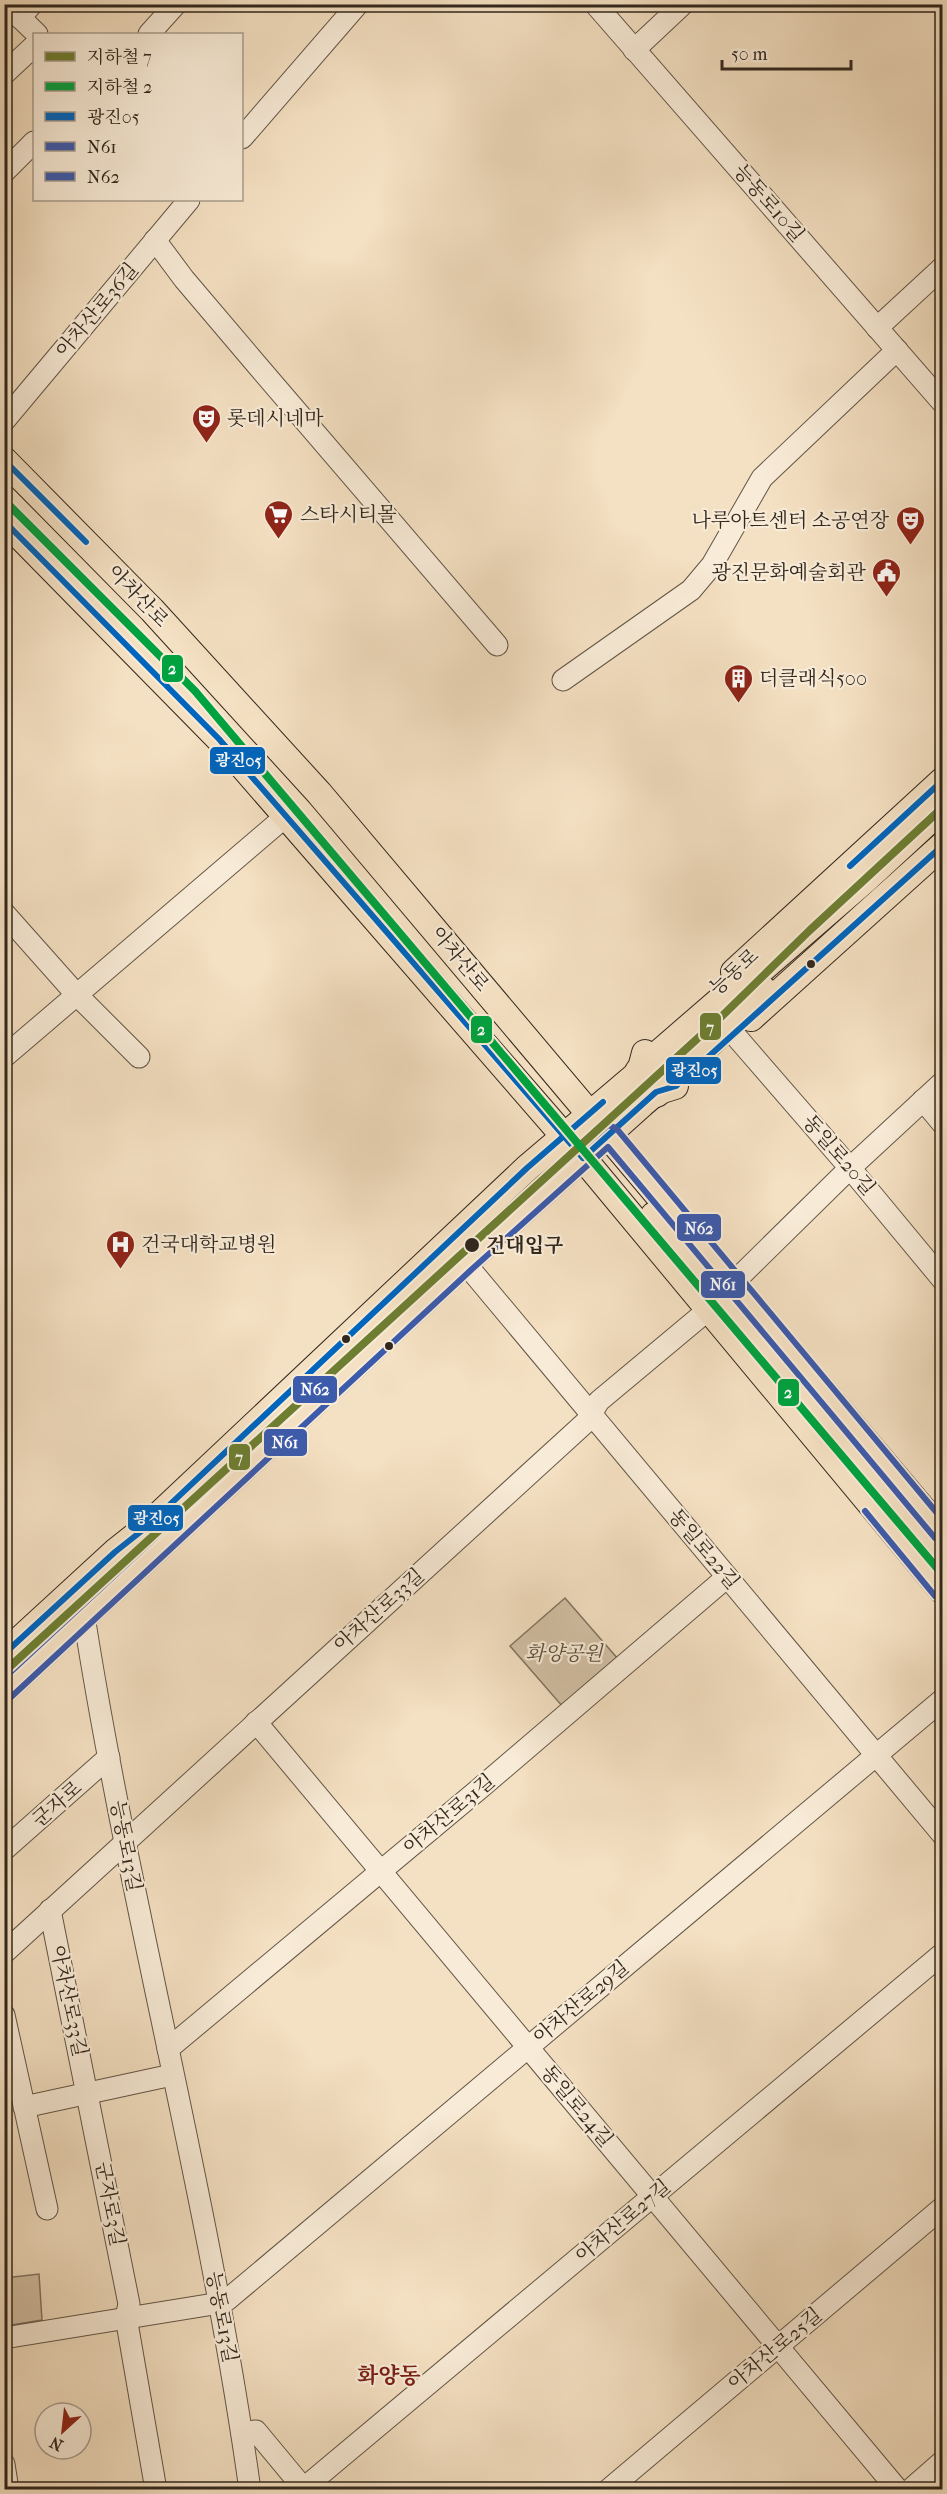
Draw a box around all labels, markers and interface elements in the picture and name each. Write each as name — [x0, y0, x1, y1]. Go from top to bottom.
legend — [33, 33, 243, 201]
scale bar — [722, 33, 851, 71]
text: 50 m — [731, 44, 768, 65]
text: 지하철 7 — [87, 47, 152, 68]
text: 지하철 2 — [87, 77, 152, 98]
text: 광진05 — [87, 107, 140, 128]
text: N61 — [87, 137, 117, 158]
street label: 능동로10길 — [729, 159, 809, 247]
text: N62 — [87, 167, 120, 188]
street label: 아차산로36길 — [51, 258, 143, 362]
theatre icon: 롯데시네마 — [190, 402, 222, 444]
place label: 롯데시네마 — [227, 407, 324, 430]
supermarket icon: 스타시티몰 — [263, 498, 295, 540]
place label: 스타시티몰 — [300, 503, 397, 526]
theatre icon: 나루아트센터 소공연장 — [894, 504, 926, 546]
place label: 나루아트센터 소공연장 — [692, 509, 890, 532]
public building icon: 광진문화예술회관 — [871, 556, 903, 598]
street label: 아차산로 — [103, 560, 173, 632]
place label: 광진문화예술회관 — [711, 561, 867, 584]
line badge: 2 — [161, 654, 184, 683]
text: 2 — [168, 659, 176, 678]
building icon: 더클래식500 — [722, 662, 754, 704]
place label: 더클래식500 — [759, 667, 867, 690]
line badge: 광진05 — [209, 746, 266, 775]
text: 광진05 — [215, 751, 261, 770]
street label: 아차산로 — [426, 922, 494, 996]
street label: 능동로 — [705, 944, 763, 1000]
unlabelled marker — [805, 958, 817, 970]
line badge: 7 — [699, 1012, 722, 1041]
line badge: 2 — [470, 1015, 493, 1044]
text: 7 — [705, 1018, 714, 1037]
text: 2 — [477, 1020, 485, 1039]
line badge: 광진05 — [665, 1056, 722, 1085]
text: 광진05 — [671, 1061, 717, 1080]
street label: 동일로20길 — [798, 1110, 880, 1200]
line badge: N62 — [676, 1213, 722, 1242]
text: N62 — [684, 1219, 714, 1238]
hospital icon: 건국대학교병원 — [104, 1228, 136, 1270]
place label: 건국대학교병원 — [141, 1233, 276, 1256]
place label: 건대입구 — [486, 1234, 563, 1257]
marker: 건대입구 — [463, 1236, 481, 1254]
line badge: N61 — [700, 1270, 746, 1299]
text: N61 — [710, 1275, 737, 1294]
unlabelled marker — [340, 1333, 352, 1345]
unlabelled marker — [383, 1340, 395, 1352]
line badge: N62 — [292, 1375, 338, 1404]
line badge: 2 — [777, 1378, 800, 1407]
text: N62 — [300, 1380, 330, 1399]
text: 2 — [784, 1383, 792, 1402]
line badge: N61 — [263, 1428, 308, 1457]
text: N61 — [272, 1433, 299, 1452]
line badge: 7 — [228, 1443, 251, 1471]
text: 7 — [234, 1448, 243, 1467]
line badge: 광진05 — [127, 1504, 184, 1532]
street label: 동일로22길 — [664, 1504, 744, 1594]
text: 광진05 — [133, 1509, 179, 1528]
street label: 아차산로33길 — [329, 1564, 429, 1656]
park label: 화양공원 — [525, 1642, 604, 1665]
street label: 아차산로31길 — [399, 1769, 499, 1859]
street label: 군자로 — [28, 1776, 86, 1832]
street label: 능동로13길 — [106, 1798, 146, 1894]
street label: 아차산로33길 — [46, 1943, 92, 2059]
street label: 아차산로29길 — [529, 1955, 633, 2049]
street label: 동일로24길 — [536, 2061, 618, 2151]
street label: 군자로3길 — [91, 2160, 129, 2248]
street label: 아차산로27길 — [571, 2175, 675, 2267]
street label: 능동로13길 — [202, 2269, 242, 2365]
street label: 아차산로25길 — [723, 2303, 827, 2395]
district label: 화양동 — [357, 2363, 421, 2389]
north arrow — [33, 2401, 93, 2461]
text: N — [46, 2432, 66, 2455]

